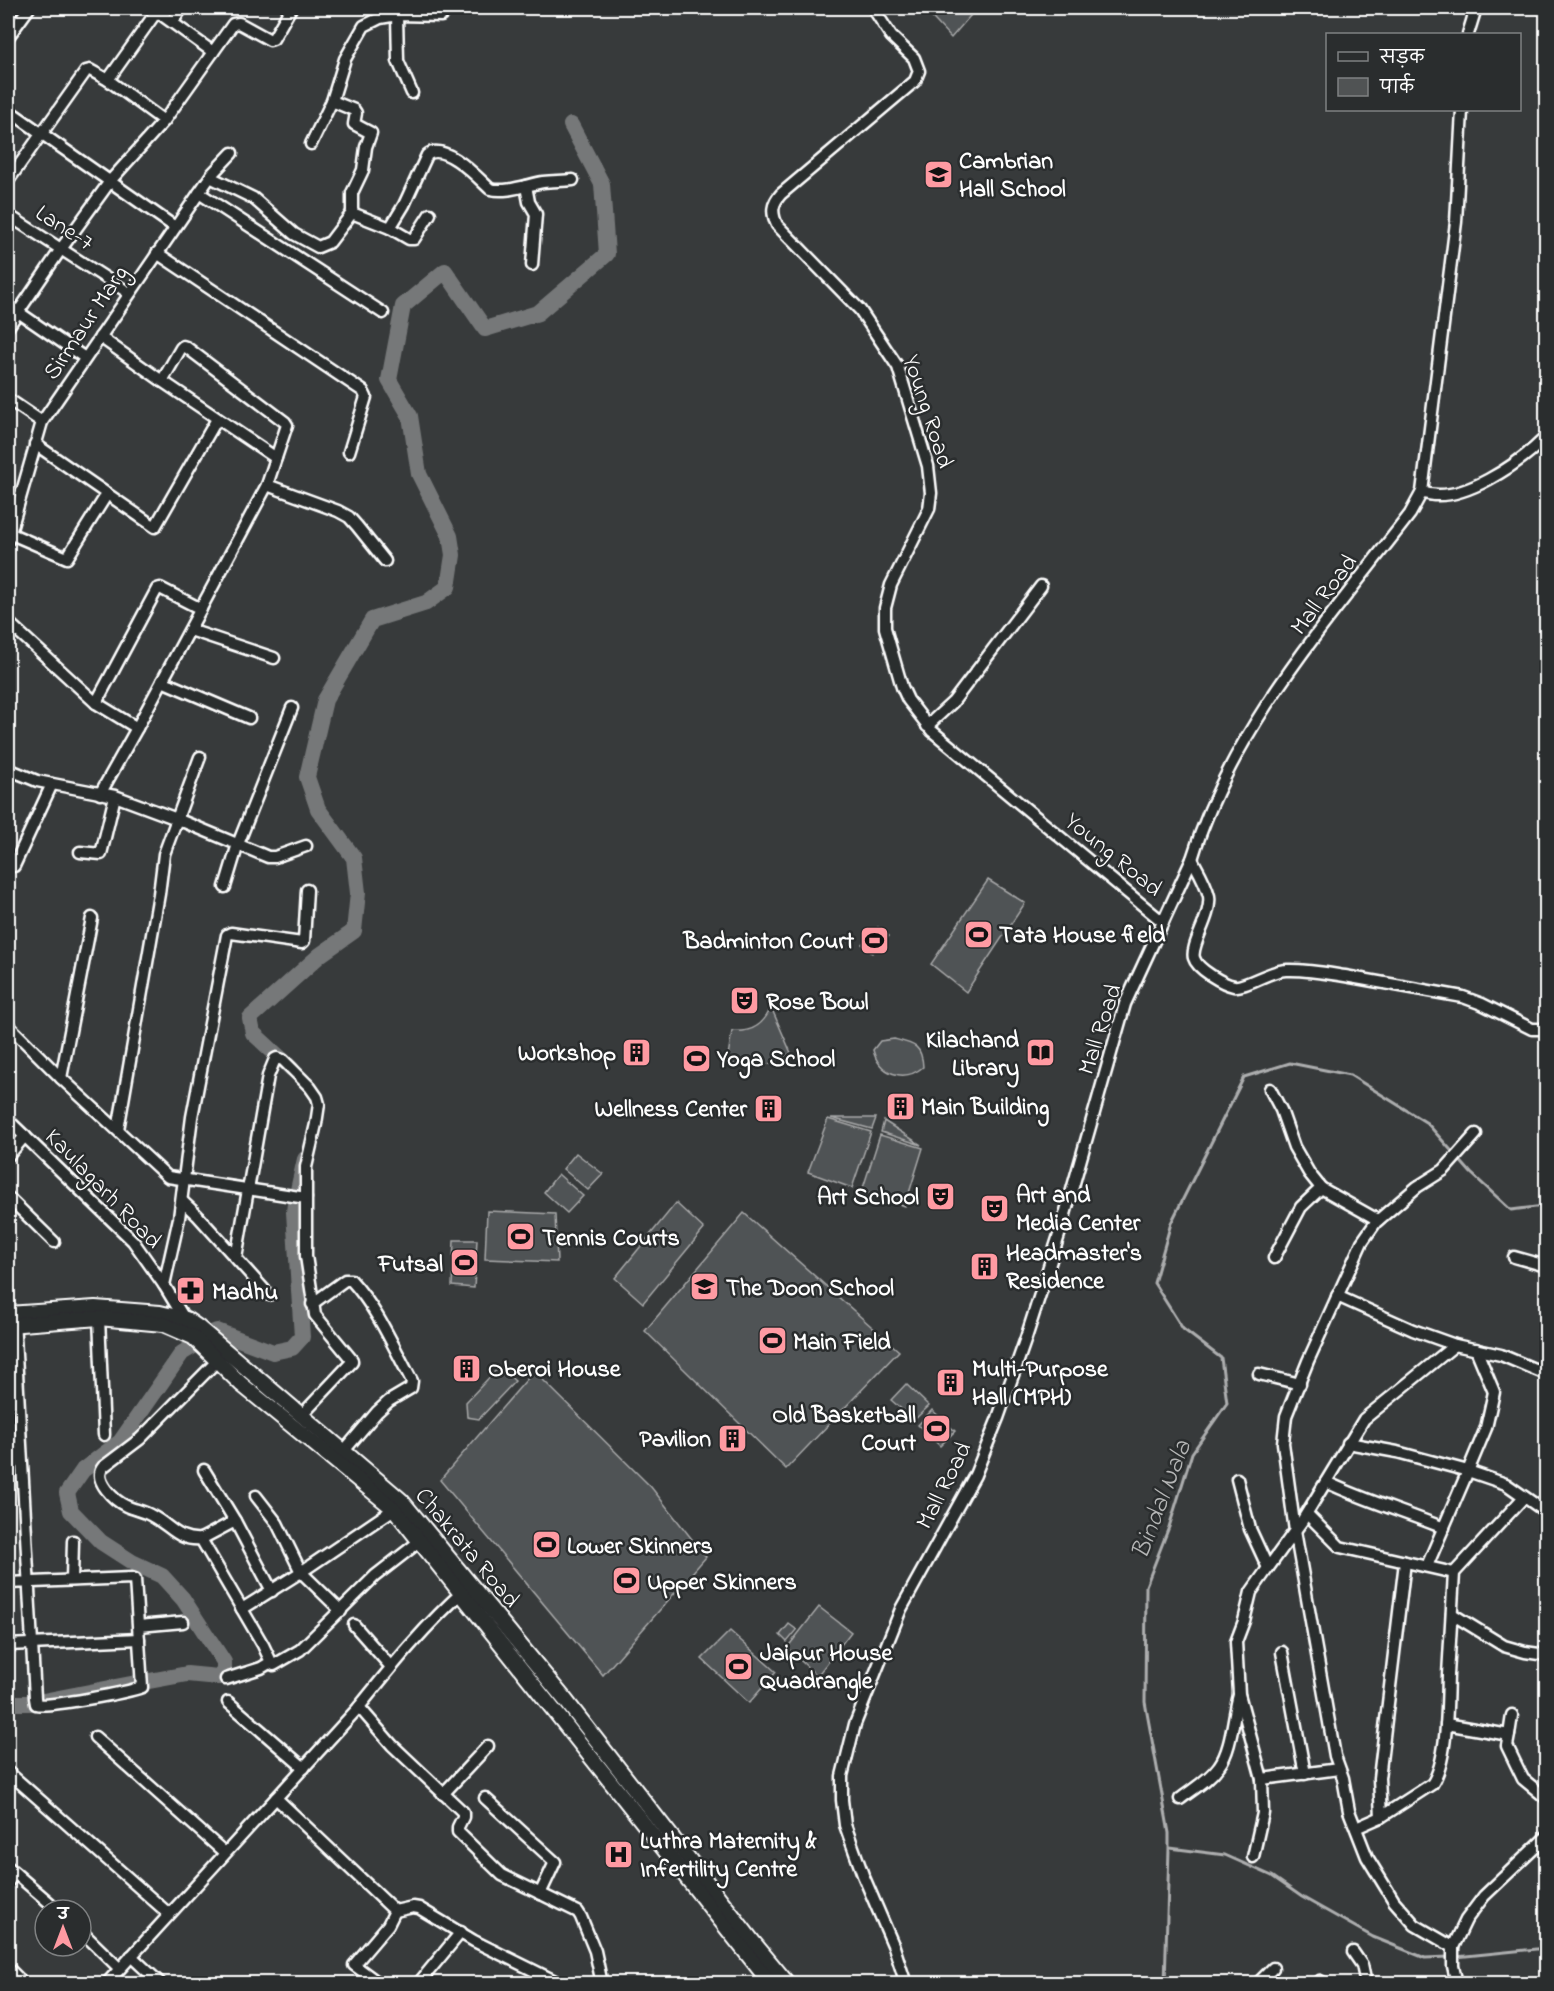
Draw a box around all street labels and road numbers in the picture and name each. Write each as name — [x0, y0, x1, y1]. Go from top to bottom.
street label: Lane-7 — [28, 197, 100, 261]
street label: Sirmaur Marg — [36, 259, 138, 388]
street label: Young Road — [892, 351, 962, 473]
street label: Mall Road — [1283, 547, 1368, 643]
street label: Young Road — [1056, 805, 1169, 907]
street label: Mall Road — [1070, 979, 1133, 1080]
street label: Kaulagarh Road — [35, 1121, 169, 1258]
street label: Mall Road — [908, 1436, 982, 1536]
street label: Chakrata Road — [405, 1481, 527, 1617]

